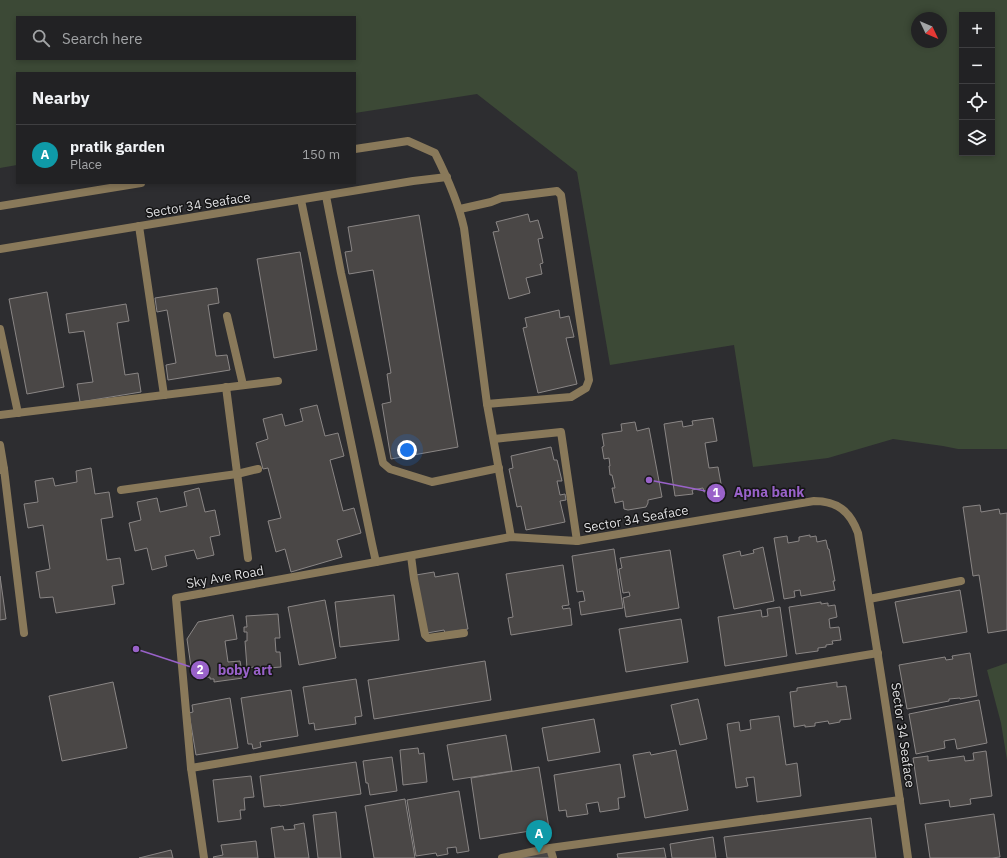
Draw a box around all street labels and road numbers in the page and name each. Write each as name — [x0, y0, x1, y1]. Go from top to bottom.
street label: Sector 34 Seaface — [144, 188, 252, 222]
street label: Sector 34 Seaface — [582, 501, 690, 537]
street label: Sky Ave Road — [185, 562, 265, 592]
street label: Sector 34 Seaface — [887, 681, 919, 789]

